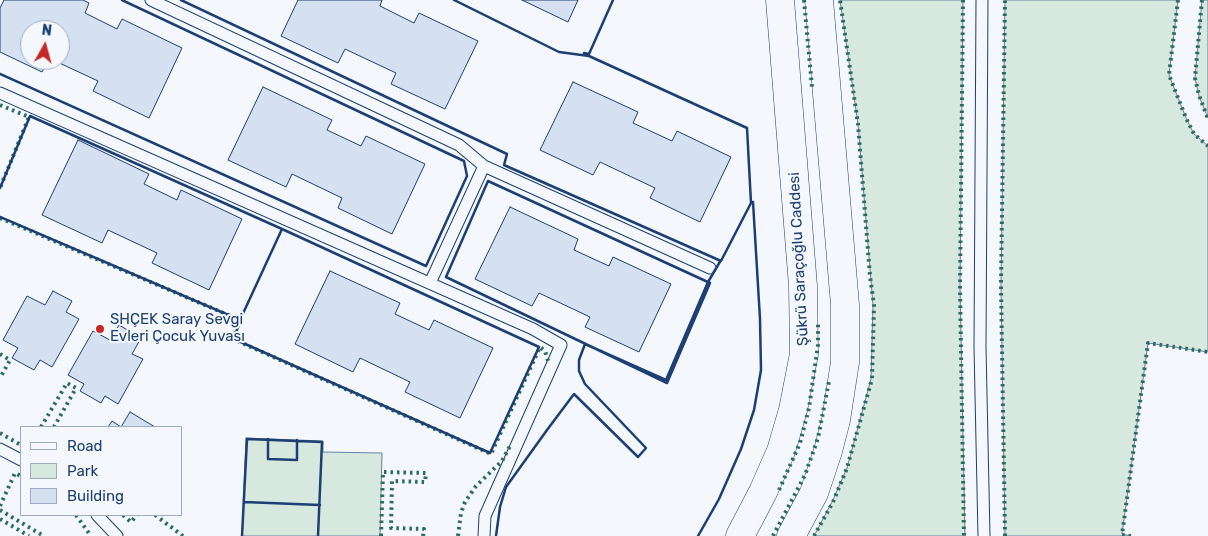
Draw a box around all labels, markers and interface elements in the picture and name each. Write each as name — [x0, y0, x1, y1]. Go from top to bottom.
north arrow — [20, 20, 70, 70]
text: N — [41, 22, 53, 40]
street label: Şükrü Saraçoğlu Caddesi — [785, 172, 813, 346]
place label: SHÇEK Saray Sevgi Evleri Çocuk Yuvası — [110, 311, 245, 346]
marker: SHÇEK Saray Sevgi Evleri Çocuk Yuvası — [94, 323, 106, 335]
legend — [20, 426, 182, 516]
text: Road — [67, 437, 103, 455]
text: Park — [67, 462, 98, 480]
text: Building — [67, 487, 124, 505]

